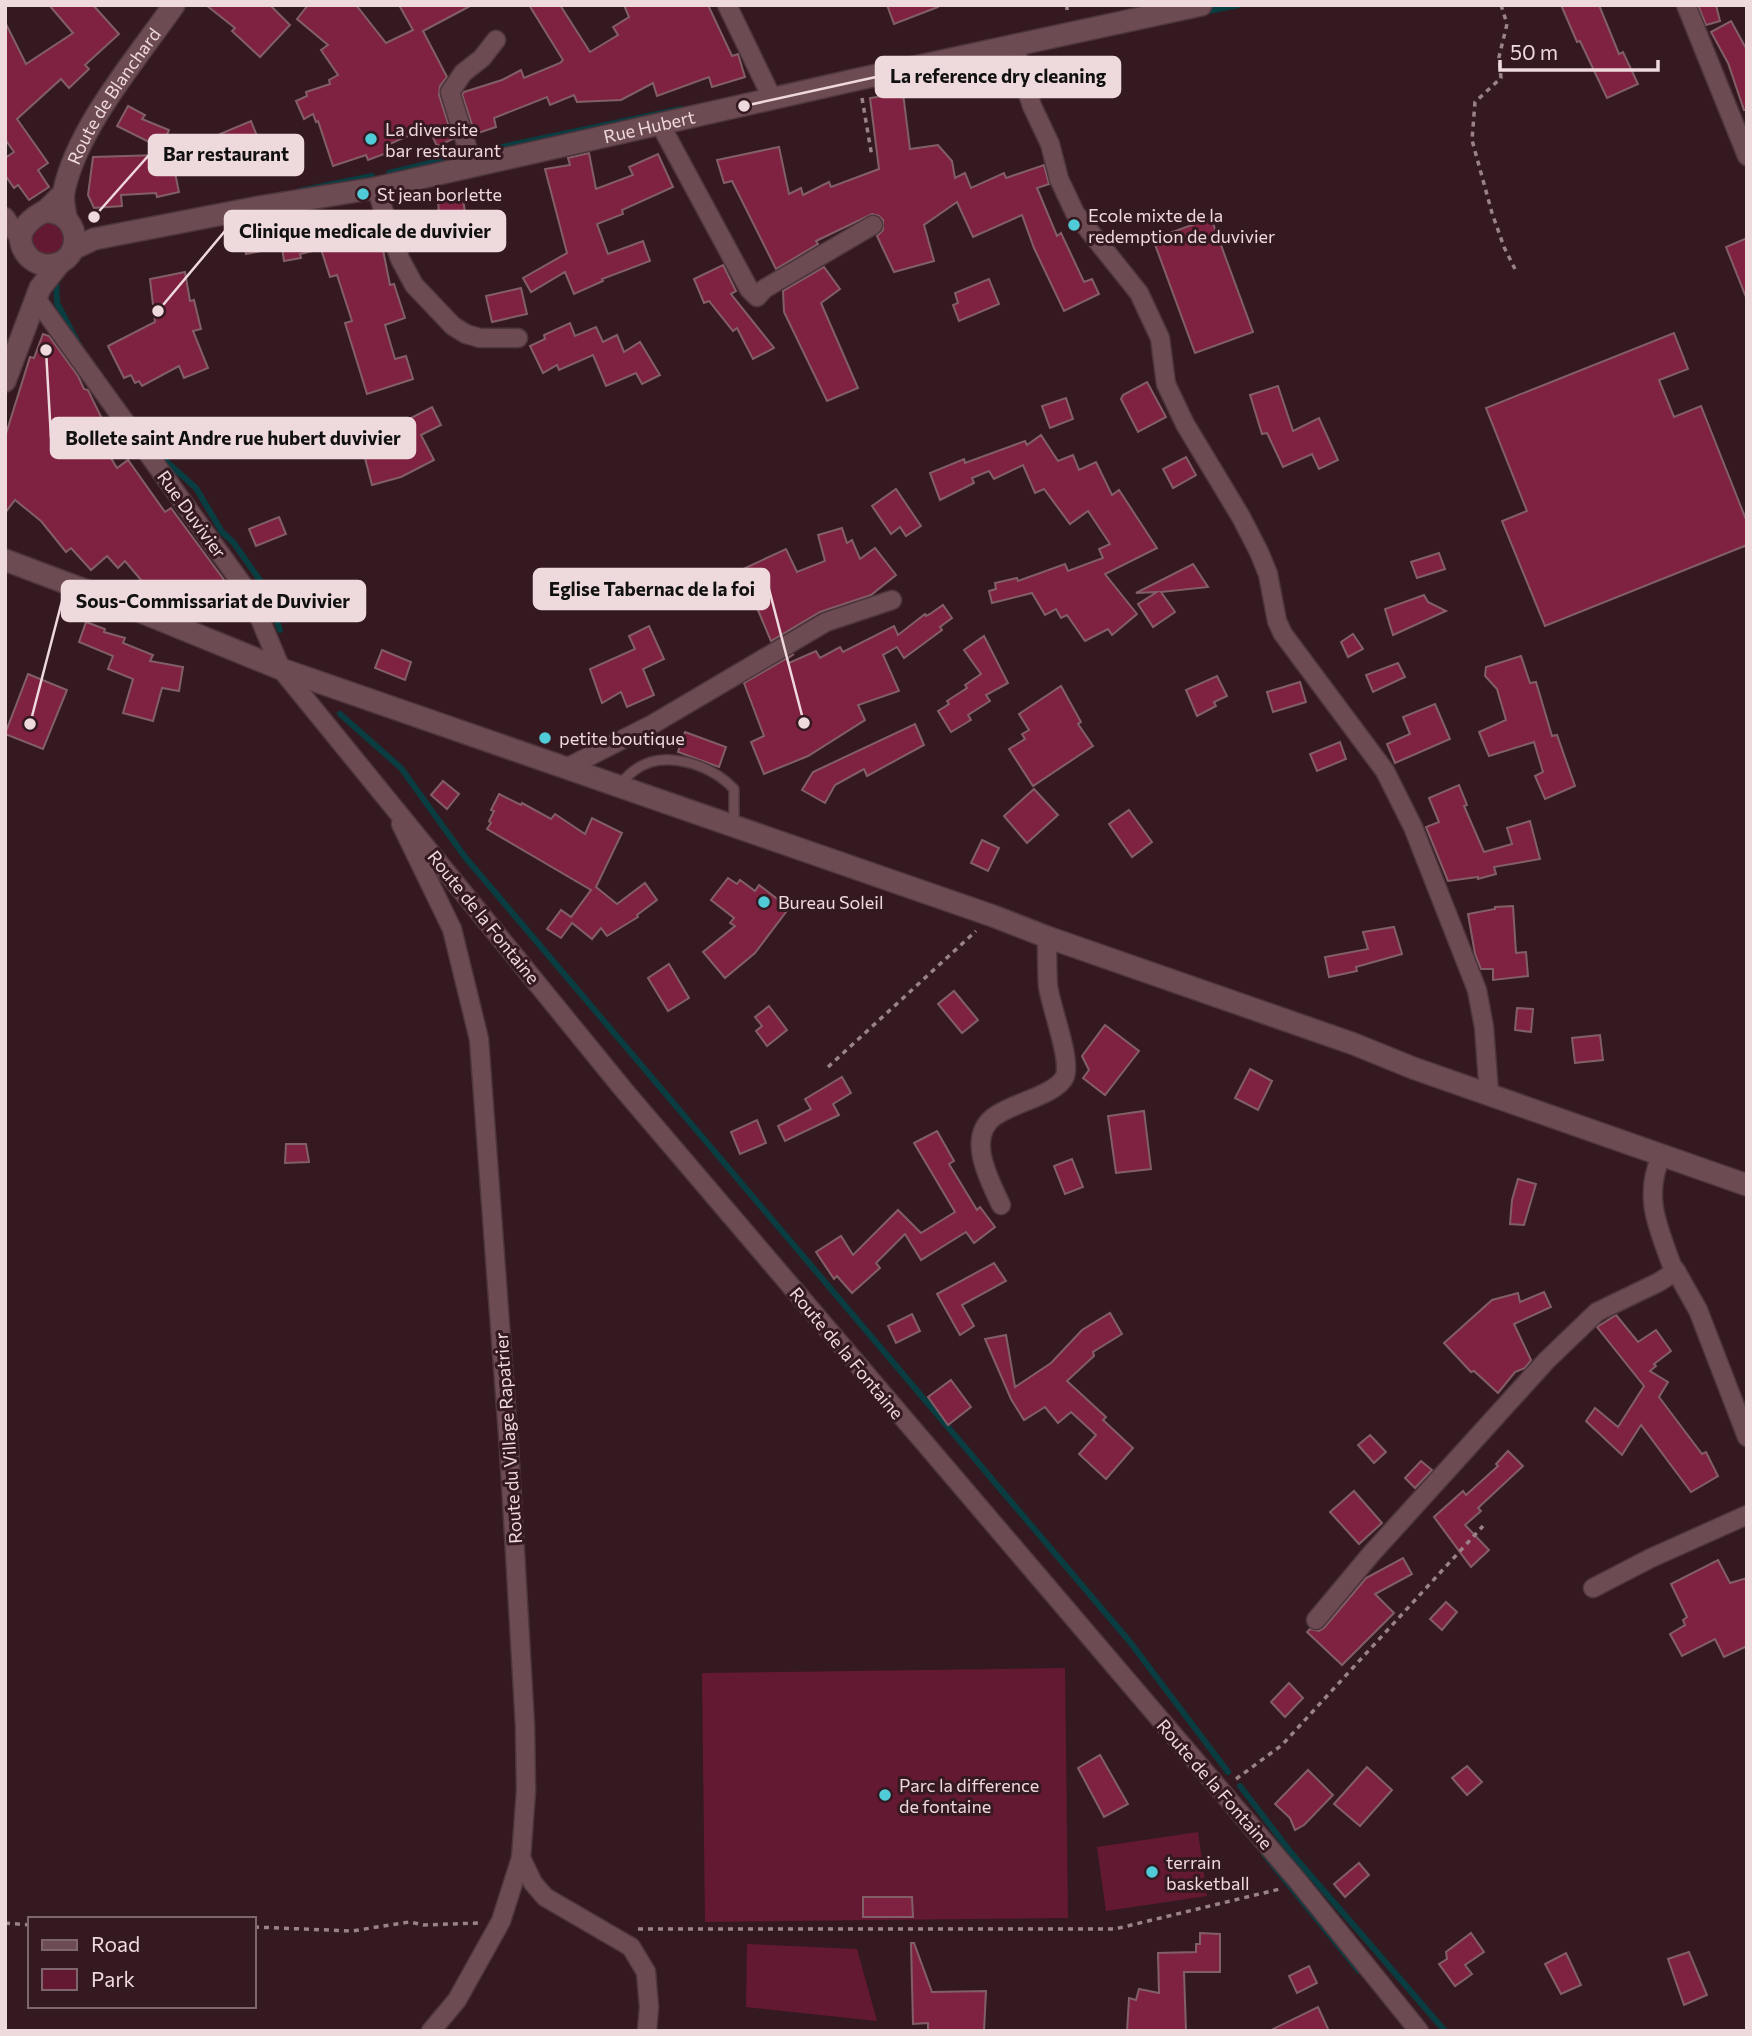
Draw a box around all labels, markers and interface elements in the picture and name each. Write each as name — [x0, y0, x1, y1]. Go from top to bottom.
street label: Route de Blanchard — [62, 23, 165, 168]
scale bar — [1500, 28, 1658, 72]
text: 50 m — [1510, 39, 1558, 64]
callout: La reference dry cleaning — [876, 57, 1120, 97]
text: La reference dry cleaning — [890, 64, 1107, 87]
street label: Rue Hubert — [601, 105, 697, 147]
place label: La diversite bar restaurant — [385, 118, 501, 161]
marker: La diversite bar restaurant — [363, 131, 379, 147]
callout: Bar restaurant — [149, 135, 303, 175]
text: Bar restaurant — [163, 142, 289, 165]
place label: St jean borlette — [377, 183, 502, 205]
marker: St jean borlette — [355, 186, 371, 202]
place label: Ecole mixte de la redemption de duvivier — [1088, 204, 1275, 247]
callout: Clinique medicale de duvivier — [225, 211, 505, 251]
marker: Ecole mixte de la redemption de duvivier — [1066, 217, 1082, 233]
text: Clinique medicale de duvivier — [239, 219, 491, 242]
callout: Bollete saint Andre rue hubert duvivier — [51, 418, 415, 458]
text: Bollete saint Andre rue hubert duvivier — [65, 426, 401, 449]
street label: Rue Duvivier — [153, 466, 231, 562]
callout: Eglise Tabernac de la foi — [534, 569, 769, 609]
text: Eglise Tabernac de la foi — [549, 577, 755, 600]
callout: Sous-Commissariat de Duvivier — [62, 581, 365, 621]
text: Sous-Commissariat de Duvivier — [76, 589, 350, 612]
place label: petite boutique — [559, 727, 685, 749]
marker: petite boutique — [537, 730, 553, 746]
street label: Route de la Fontaine — [423, 846, 545, 988]
place label: Bureau Soleil — [778, 891, 884, 913]
marker: Bureau Soleil — [756, 894, 772, 910]
street label: Route de la Fontaine — [785, 1283, 909, 1423]
street label: Route du Village Rapatrier — [490, 1332, 526, 1544]
street label: Route de la Fontaine — [1152, 1714, 1278, 1854]
place label: Parc la difference de fontaine — [899, 1774, 1039, 1817]
marker: Parc la difference de fontaine — [877, 1787, 893, 1803]
place label: terrain basketball — [1166, 1851, 1250, 1894]
marker: terrain basketball — [1144, 1864, 1160, 1880]
legend — [28, 1917, 256, 2008]
text: Road — [91, 1931, 140, 1956]
text: Park — [91, 1966, 135, 1991]

